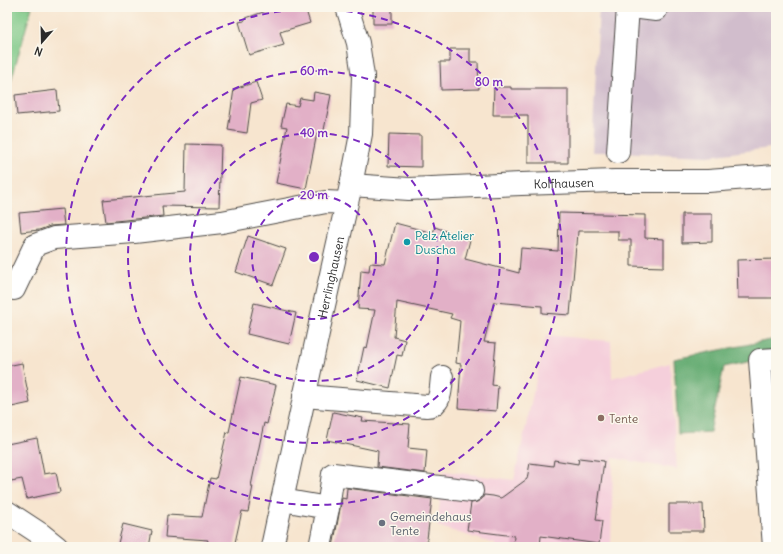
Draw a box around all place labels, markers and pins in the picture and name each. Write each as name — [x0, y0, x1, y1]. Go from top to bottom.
place label: Pelz Atelier Duscha — [415, 228, 474, 257]
marker: Pelz Atelier Duscha — [402, 237, 412, 247]
centre of rings — [307, 250, 321, 264]
place label: Tente — [609, 411, 638, 426]
marker: Tente — [596, 413, 606, 423]
place label: Gemeindehaus Tente — [390, 509, 471, 538]
marker: Gemeindehaus Tente — [377, 518, 387, 528]

